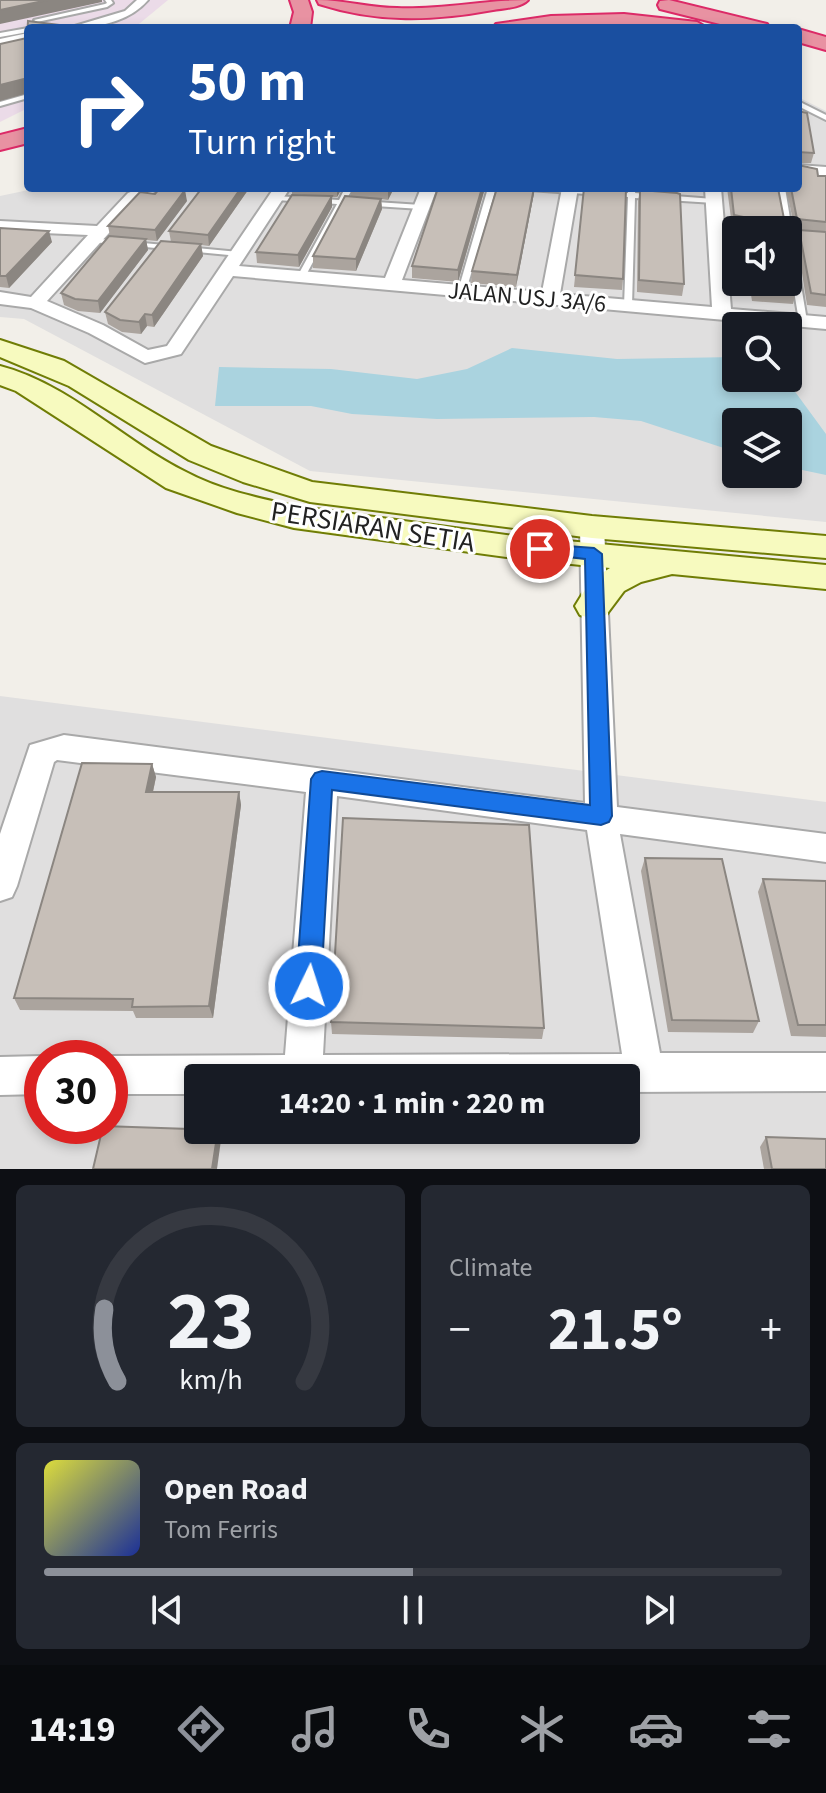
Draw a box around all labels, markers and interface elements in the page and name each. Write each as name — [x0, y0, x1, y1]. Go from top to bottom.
text: 50 m — [188, 43, 306, 122]
icon: right — [56, 56, 160, 160]
text: Turn right — [188, 117, 336, 168]
map controls — [722, 216, 802, 488]
button: sound — [722, 216, 802, 296]
street label: JALAN USJ 3A/6 — [446, 273, 608, 322]
button: search — [722, 312, 802, 392]
button: layers — [722, 408, 802, 488]
street label: PERSIARAN SETIA — [268, 491, 478, 563]
pin — [506, 515, 574, 583]
icon: arrive — [518, 527, 562, 571]
position arrow — [267, 944, 351, 1028]
speed limit sign: 30 — [24, 1040, 128, 1144]
text: 14:20 · 1 min · 220 m — [279, 1082, 545, 1125]
text: Climate — [449, 1249, 533, 1286]
text: 23 — [167, 1263, 254, 1381]
text: 21.5° — [548, 1288, 683, 1373]
text: − — [449, 1299, 471, 1362]
text: + — [760, 1299, 782, 1362]
text: km/h — [179, 1360, 242, 1400]
text: Open Road — [164, 1468, 308, 1511]
text: Tom Ferris — [164, 1511, 278, 1548]
icon: previous — [145, 1588, 189, 1632]
icon: pause — [391, 1588, 435, 1632]
icon: next — [637, 1588, 681, 1632]
icon: directions — [173, 1701, 229, 1757]
icon: music — [287, 1701, 343, 1757]
icon: phone — [400, 1701, 456, 1757]
icon: climate — [514, 1701, 570, 1757]
icon: car — [628, 1701, 684, 1757]
icon: filters — [741, 1701, 797, 1757]
text: 14:19 — [29, 1704, 116, 1755]

